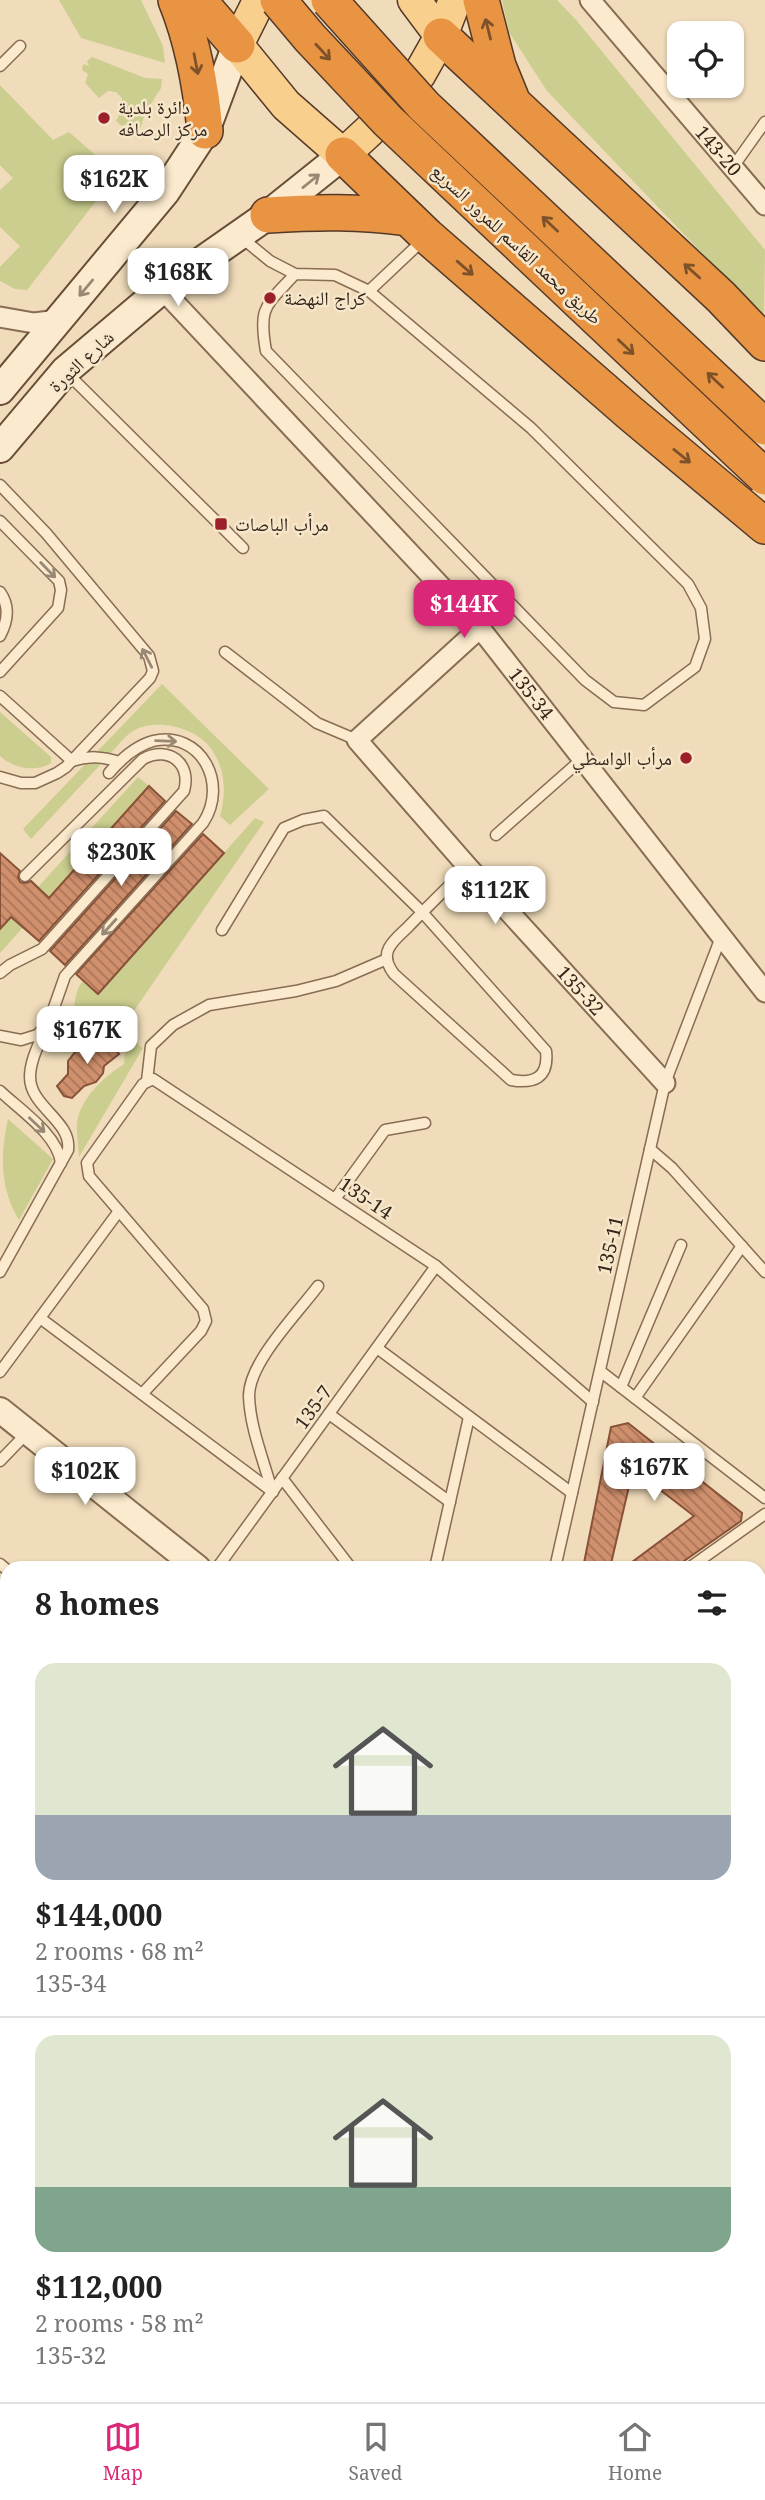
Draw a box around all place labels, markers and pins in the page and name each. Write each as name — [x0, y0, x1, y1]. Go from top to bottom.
place label: دائرة بلدية مركز الرصافه — [118, 94, 207, 142]
marker: دائرة بلدية مركز الرصافه — [96, 110, 112, 126]
pin: $162K — [65, 156, 163, 215]
pin: $168K — [129, 248, 227, 308]
place label: كراج النهضة — [284, 285, 366, 311]
marker: كراج النهضة — [262, 290, 278, 306]
place label: مرأب الباصات — [235, 511, 329, 537]
marker: مرأب الباصات — [213, 516, 229, 532]
pin: $144K — [415, 580, 513, 640]
place label: مرأب الواسطي — [572, 745, 672, 774]
marker: مرأب الواسطي — [678, 750, 694, 766]
pin: $230K — [72, 828, 170, 888]
pin: $112K — [446, 866, 544, 926]
pin: $167K — [38, 1006, 136, 1066]
pin: $167K — [605, 1444, 703, 1503]
pin: $102K — [36, 1448, 134, 1507]

